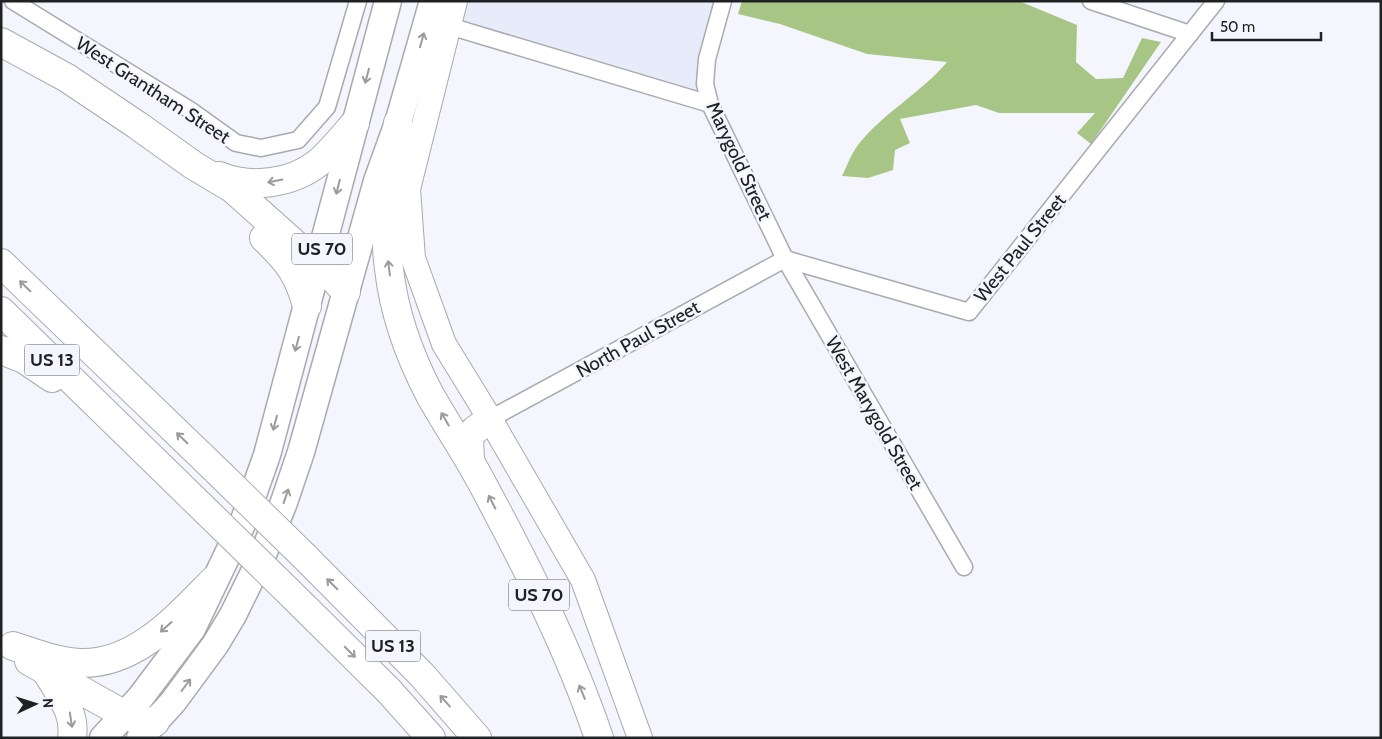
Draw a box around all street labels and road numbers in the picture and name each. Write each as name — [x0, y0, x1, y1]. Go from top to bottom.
street label: West Grantham Street — [72, 32, 235, 149]
street label: Marygold Street — [702, 98, 777, 224]
street label: West Paul Street — [969, 189, 1071, 307]
road number: US 70 — [292, 233, 352, 264]
street label: North Paul Street — [572, 295, 704, 382]
street label: West Marygold Street — [821, 332, 928, 494]
road number: US 13 — [24, 344, 80, 376]
road number: US 70 — [509, 580, 569, 610]
road number: US 13 — [366, 630, 420, 661]

